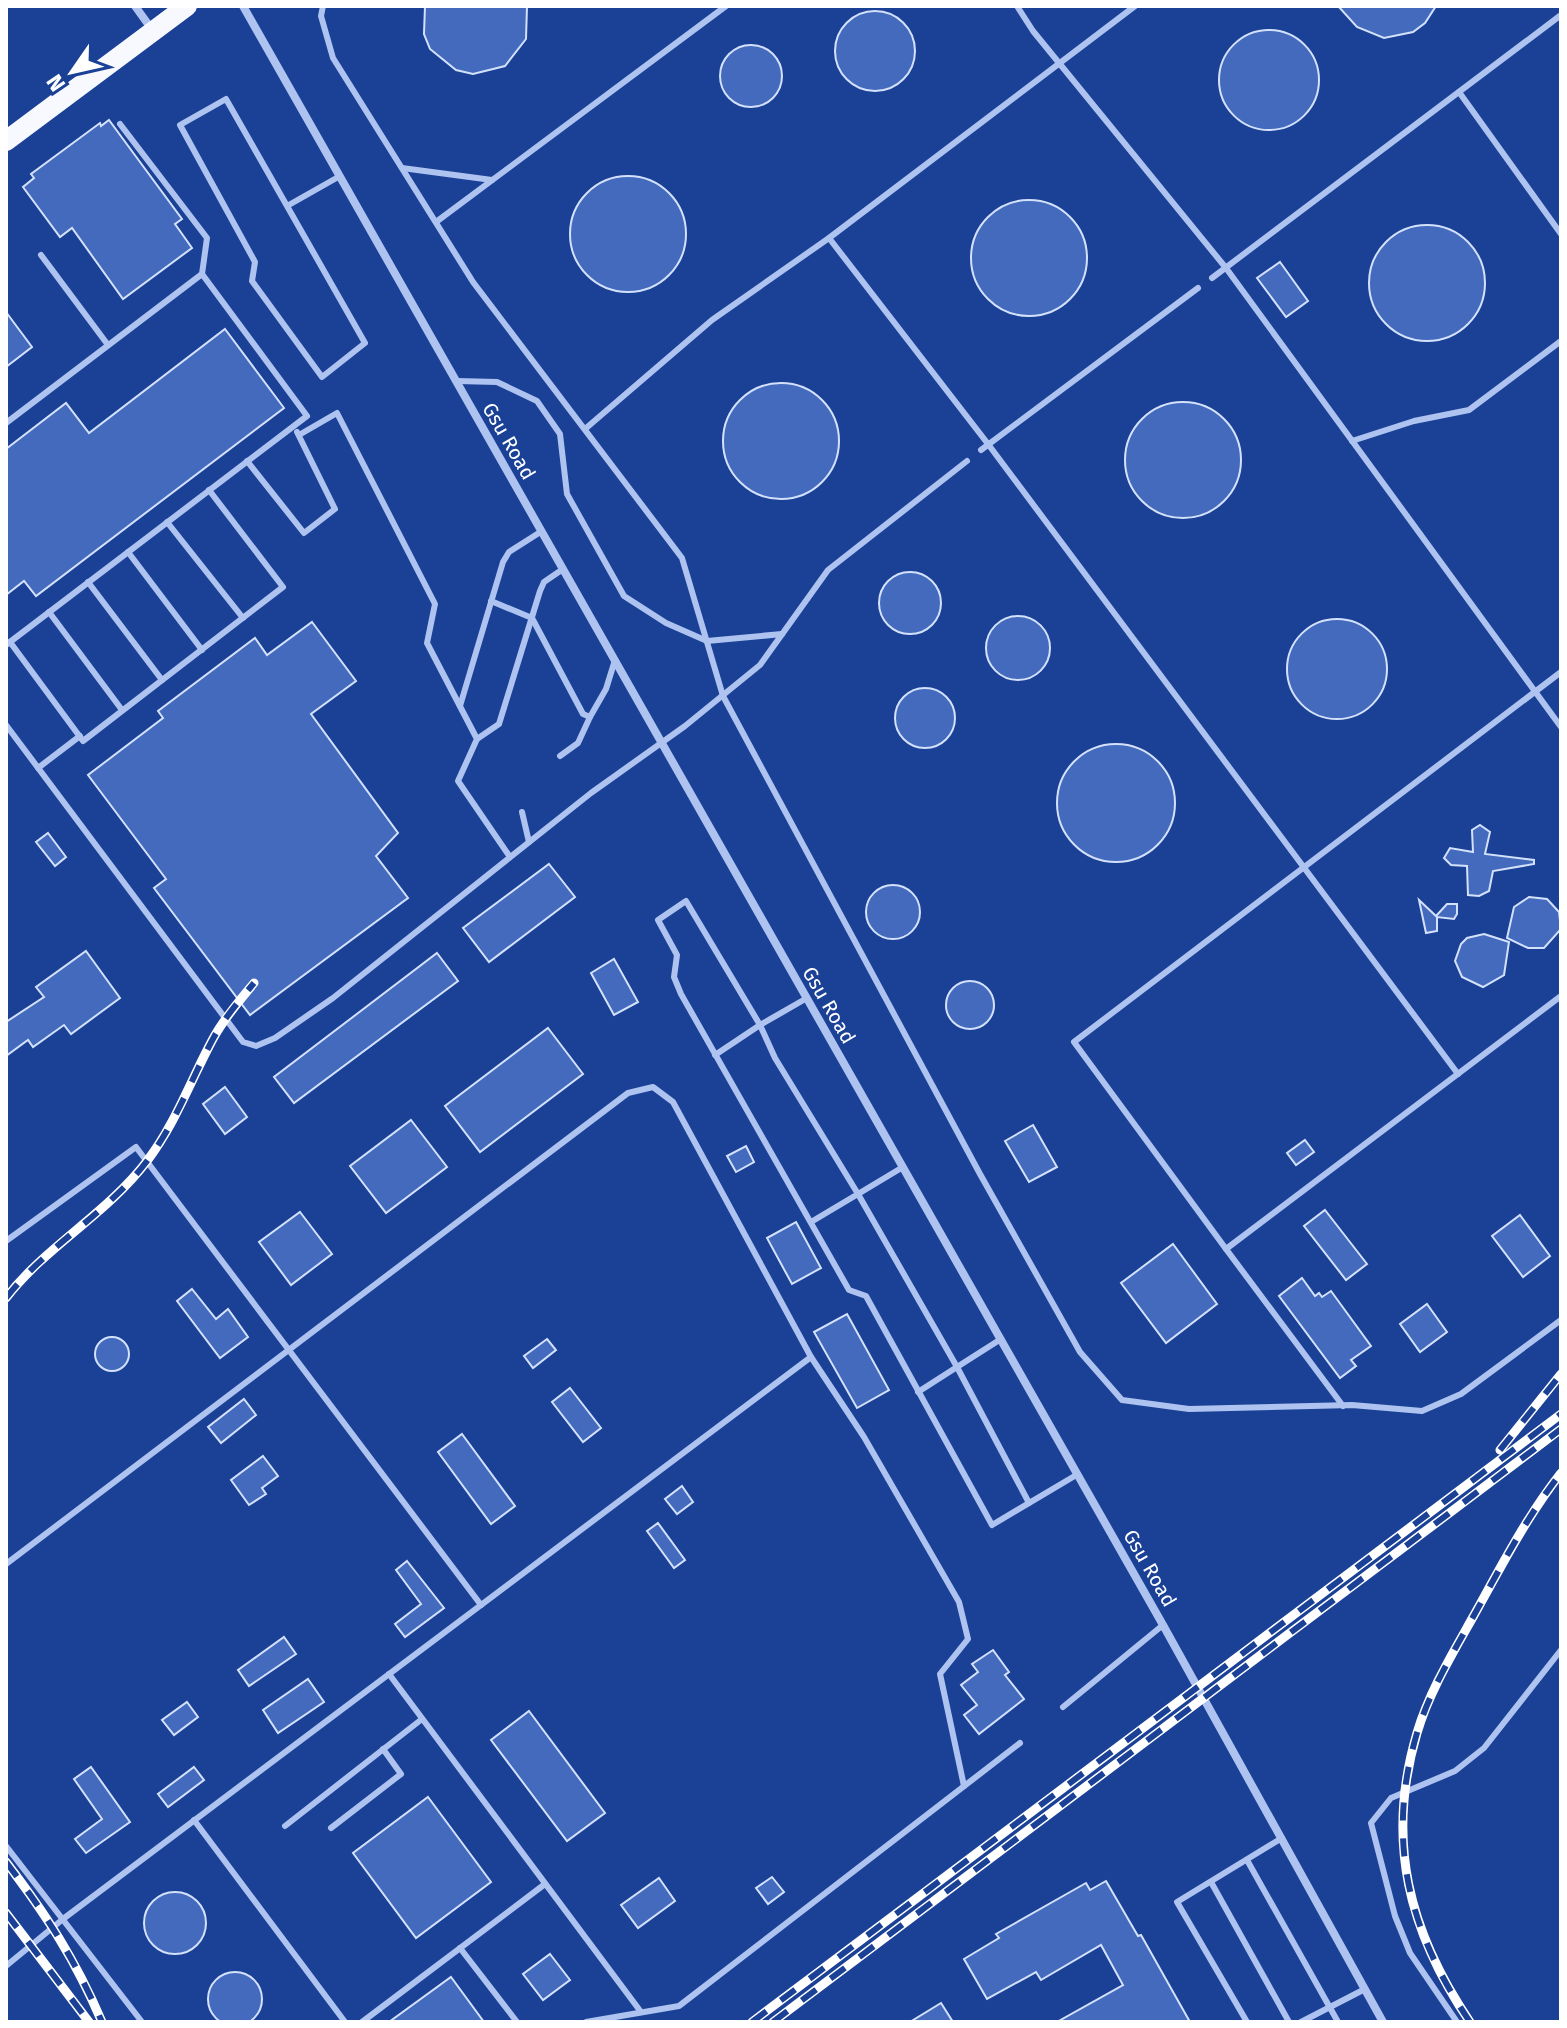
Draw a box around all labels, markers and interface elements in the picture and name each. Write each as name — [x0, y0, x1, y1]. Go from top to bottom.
north arrow — [32, 32, 112, 112]
text: N — [41, 69, 71, 97]
street label: Gsu Road — [477, 398, 541, 484]
street label: Gsu Road — [797, 962, 861, 1048]
street label: Gsu Road — [1118, 1525, 1182, 1611]

